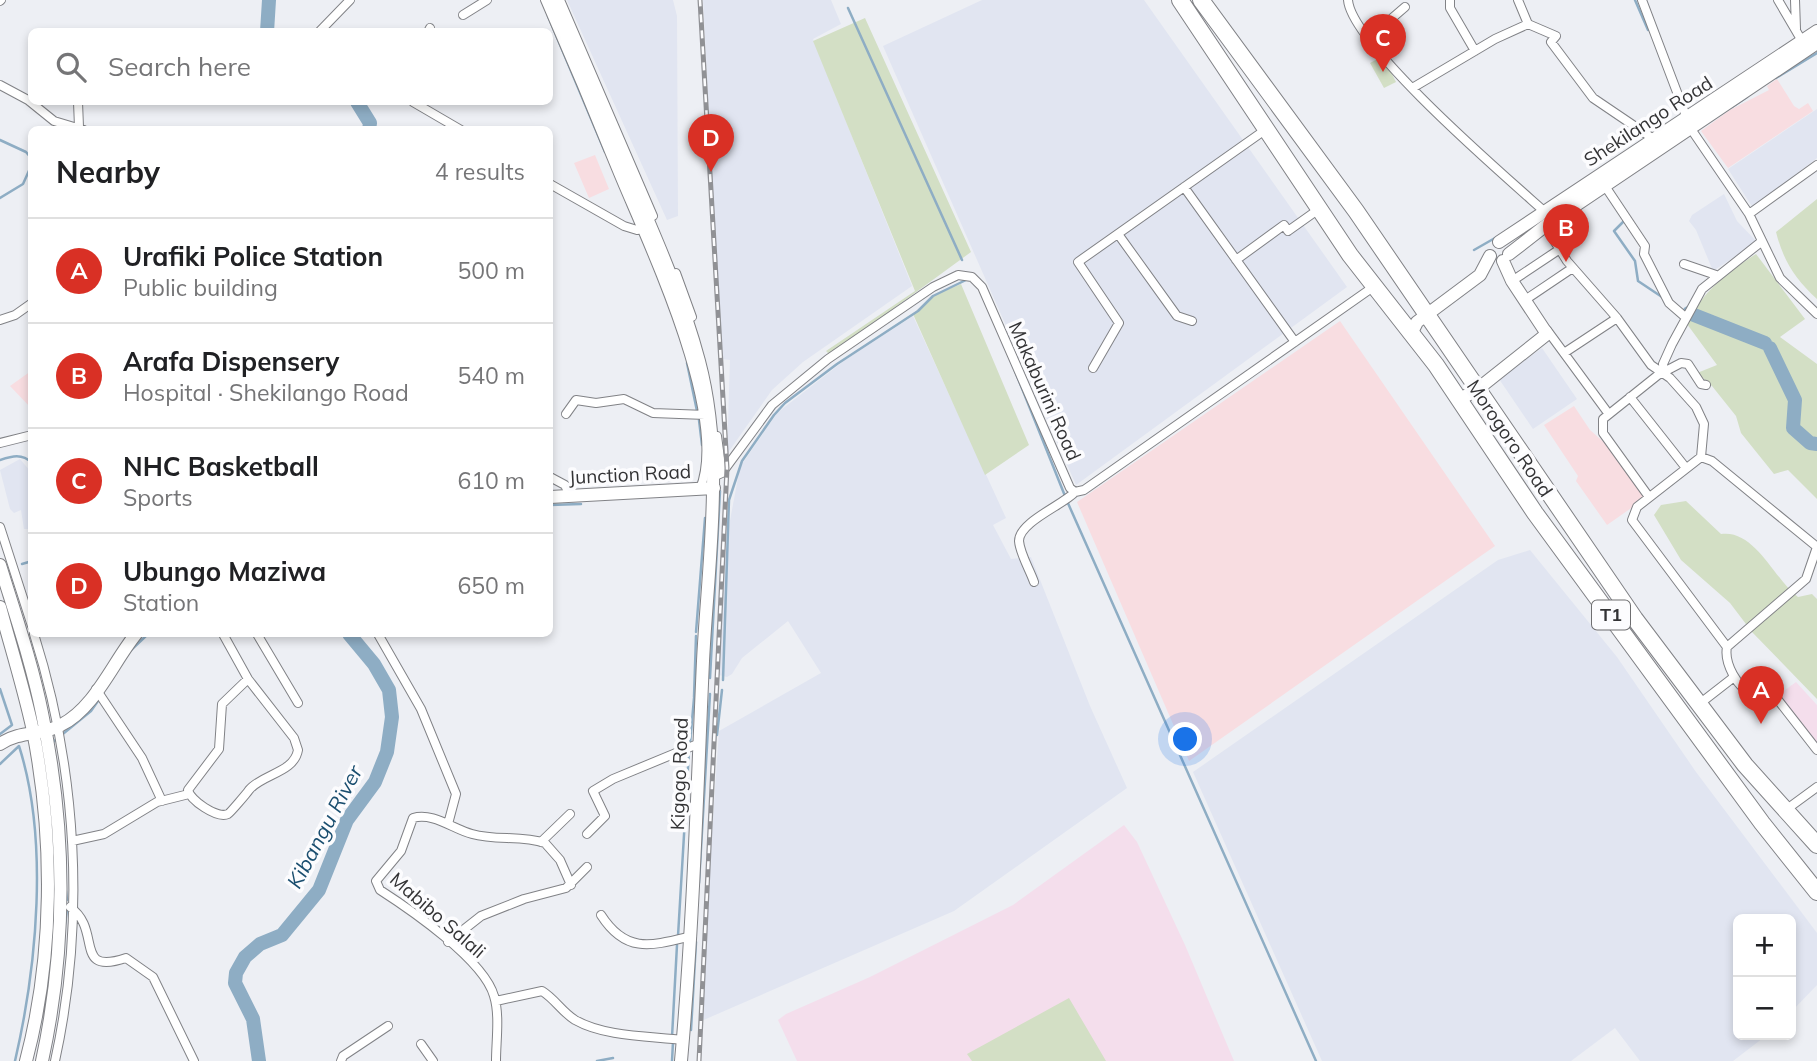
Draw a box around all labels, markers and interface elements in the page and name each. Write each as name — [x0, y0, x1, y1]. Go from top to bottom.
pin: C — [1360, 14, 1406, 72]
search box — [28, 28, 553, 105]
icon: search — [52, 48, 90, 86]
text: Search here — [108, 50, 251, 83]
street label: Shekilango Road — [1579, 70, 1717, 172]
pin: D — [688, 114, 734, 172]
text: Nearby — [56, 153, 160, 191]
text: 4 results — [435, 157, 525, 186]
pin: B — [1543, 204, 1589, 262]
text: Urafiki Police Station — [123, 240, 383, 273]
text: A — [70, 256, 88, 285]
text: 500 m — [457, 256, 525, 285]
text: Public building — [123, 273, 278, 302]
street label: Makaburini Road — [1004, 318, 1086, 464]
text: Arafa Dispensery — [123, 345, 339, 378]
text: B — [71, 361, 87, 390]
text: 540 m — [457, 361, 525, 390]
street label: Morogoro Road — [1462, 375, 1558, 501]
text: Hospital · Shekilango Road — [123, 378, 409, 407]
text: NHC Basketball — [123, 450, 319, 483]
street label: Junction Road — [568, 459, 692, 489]
text: C — [71, 466, 87, 495]
text: 610 m — [457, 466, 525, 495]
text: Sports — [123, 483, 193, 512]
text: Ubungo Maziwa — [123, 555, 326, 588]
text: D — [70, 571, 88, 600]
text: 650 m — [457, 571, 525, 600]
text: Station — [123, 588, 199, 617]
road number: T1 — [1592, 600, 1630, 630]
pin: A — [1738, 666, 1784, 724]
street label: Kigogo Road — [665, 717, 693, 831]
your location — [1168, 722, 1202, 756]
water label: Kibangu River — [281, 759, 368, 893]
street label: Mabibo Salali — [385, 867, 491, 963]
map controls — [1733, 914, 1796, 1040]
button: + — [1733, 914, 1796, 977]
button: − — [1733, 977, 1796, 1040]

